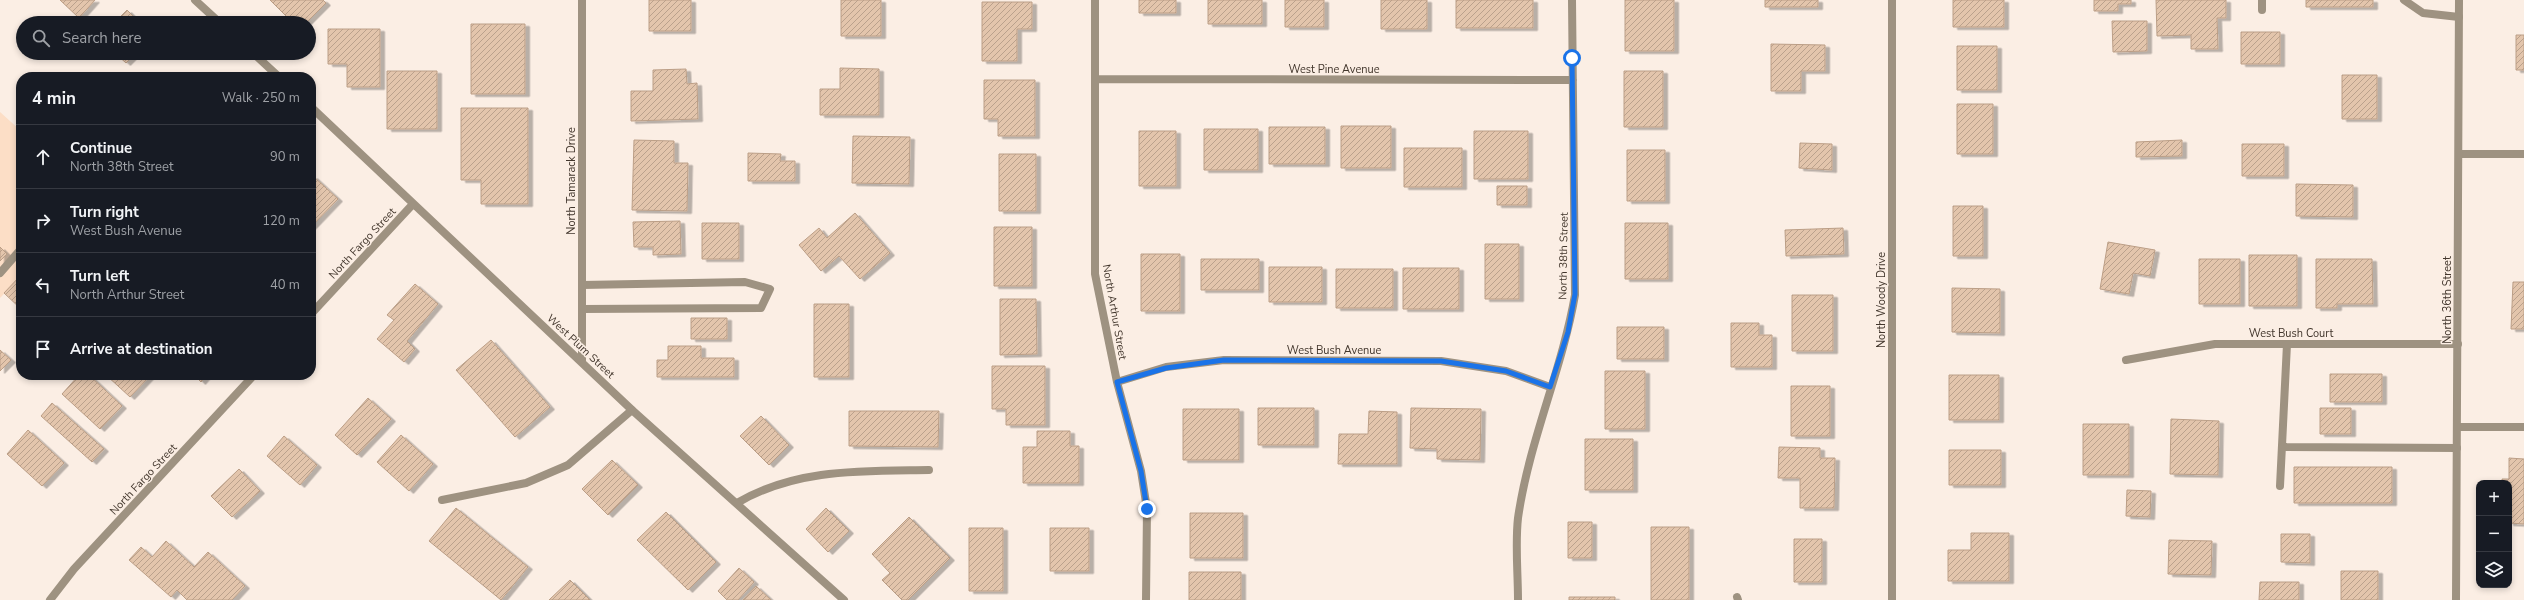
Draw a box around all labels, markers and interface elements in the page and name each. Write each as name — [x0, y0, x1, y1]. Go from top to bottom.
search box — [16, 16, 316, 60]
icon: search — [30, 27, 52, 49]
text: Search here — [62, 28, 142, 48]
route start — [1563, 49, 1581, 67]
street label: West Pine Avenue — [1288, 62, 1380, 77]
text: 4 min — [32, 87, 76, 110]
text: Walk · 250 m — [222, 89, 300, 107]
street label: North Tamarack Drive — [564, 127, 579, 235]
text: Continue — [70, 138, 132, 158]
icon: ahead — [32, 146, 54, 168]
text: 90 m — [270, 148, 300, 166]
text: North 38th Street — [70, 158, 173, 176]
text: Turn right — [70, 202, 139, 222]
street label: North Fargo Street — [325, 204, 399, 282]
icon: right — [32, 210, 54, 232]
text: 120 m — [262, 212, 300, 230]
street label: North 38th Street — [1555, 212, 1572, 300]
text: West Bush Avenue — [70, 222, 182, 240]
street label: North Woody Drive — [1874, 252, 1889, 348]
street label: North 36th Street — [2440, 256, 2455, 344]
street label: North Arthur Street — [1099, 263, 1130, 361]
text: Turn left — [70, 266, 129, 286]
icon: left — [32, 274, 54, 296]
text: 40 m — [270, 276, 300, 294]
text: North Arthur Street — [70, 286, 184, 304]
street label: West Plum Street — [543, 311, 618, 382]
street label: West Bush Court — [2249, 326, 2333, 341]
icon: arrive — [32, 338, 54, 360]
text: Arrive at destination — [70, 339, 213, 359]
street label: West Bush Avenue — [1287, 343, 1381, 358]
street label: North Fargo Street — [106, 440, 180, 518]
map controls — [2476, 480, 2512, 588]
button: + — [2476, 480, 2512, 516]
route end — [1138, 500, 1156, 518]
button: − — [2476, 516, 2512, 552]
button: layers — [2476, 552, 2512, 588]

